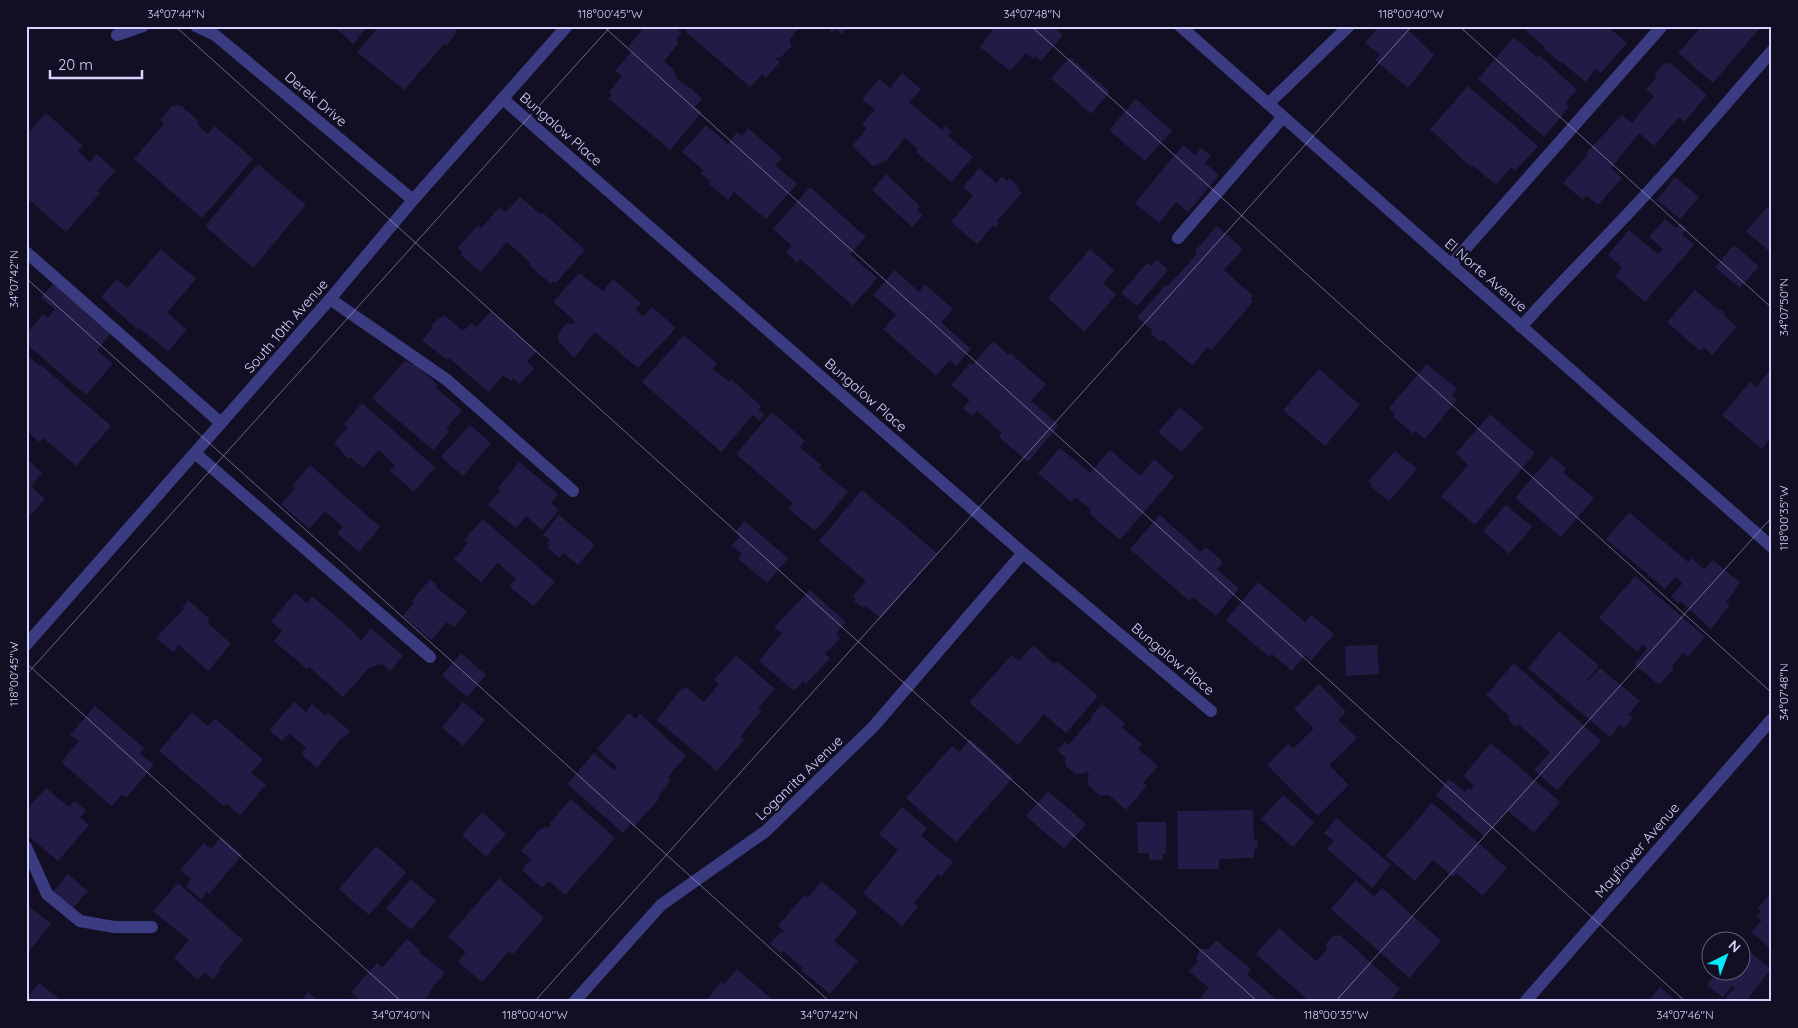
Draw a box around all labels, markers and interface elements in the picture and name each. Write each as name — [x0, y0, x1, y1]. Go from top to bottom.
text: 34°07'44"N — [147, 6, 205, 21]
text: 118°00'45"W — [577, 6, 643, 21]
text: 34°07'48"N — [1003, 6, 1061, 21]
text: 118°00'40"W — [1378, 6, 1444, 21]
scale bar — [50, 48, 142, 80]
text: 20 m — [58, 55, 93, 74]
street label: Derek Drive — [281, 68, 351, 130]
street label: Bungalow Place — [516, 88, 606, 170]
street label: El Norte Avenue — [1441, 234, 1531, 316]
text: 34°07'42"N — [6, 250, 21, 308]
street label: South 10th Avenue — [240, 275, 332, 377]
text: 34°07'50"N — [1776, 278, 1791, 336]
street label: Bungalow Place — [821, 354, 911, 436]
text: 118°00'35"W — [1776, 485, 1791, 550]
street label: Bungalow Place — [1128, 619, 1218, 699]
text: 118°00'45"W — [6, 641, 21, 707]
text: 34°07'48"N — [1776, 663, 1791, 721]
street label: Loganrita Avenue — [752, 732, 846, 824]
street label: Mayflower Avenue — [1591, 799, 1683, 901]
north arrow — [1700, 930, 1750, 980]
text: N — [1725, 936, 1745, 956]
text: 34°07'40"N — [372, 1007, 430, 1022]
text: 118°00'40"W — [502, 1007, 568, 1022]
text: 34°07'42"N — [800, 1007, 858, 1022]
text: 118°00'35"W — [1304, 1007, 1369, 1022]
text: 34°07'46"N — [1656, 1007, 1714, 1022]

